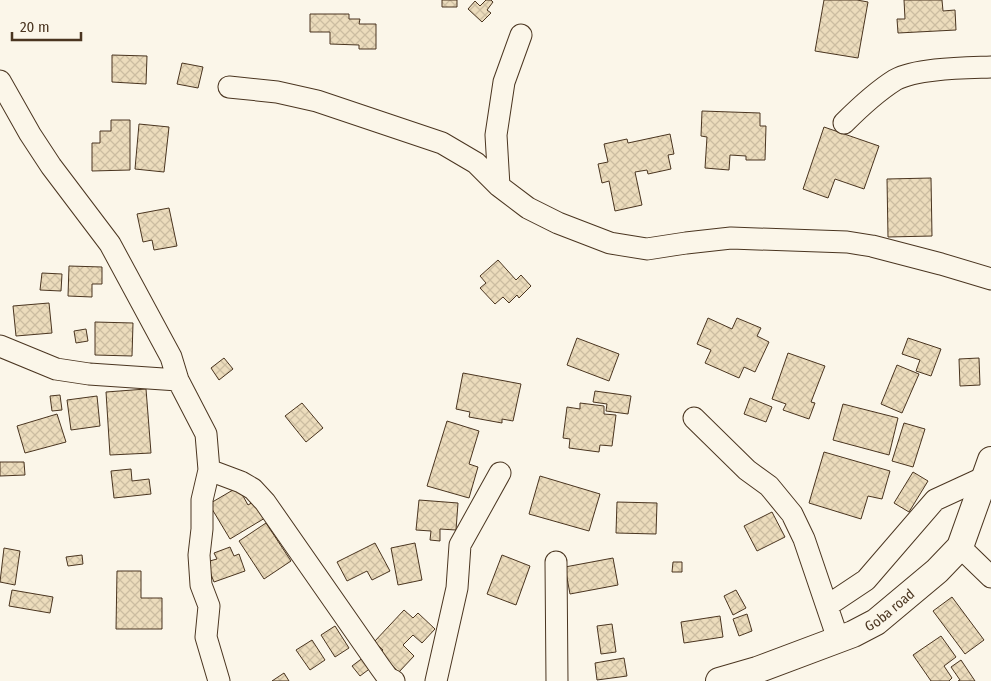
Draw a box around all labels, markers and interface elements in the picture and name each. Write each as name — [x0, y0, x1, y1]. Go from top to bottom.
scale bar — [12, 10, 81, 42]
text: 20 m — [20, 18, 50, 36]
street label: Goba road — [862, 585, 918, 635]

